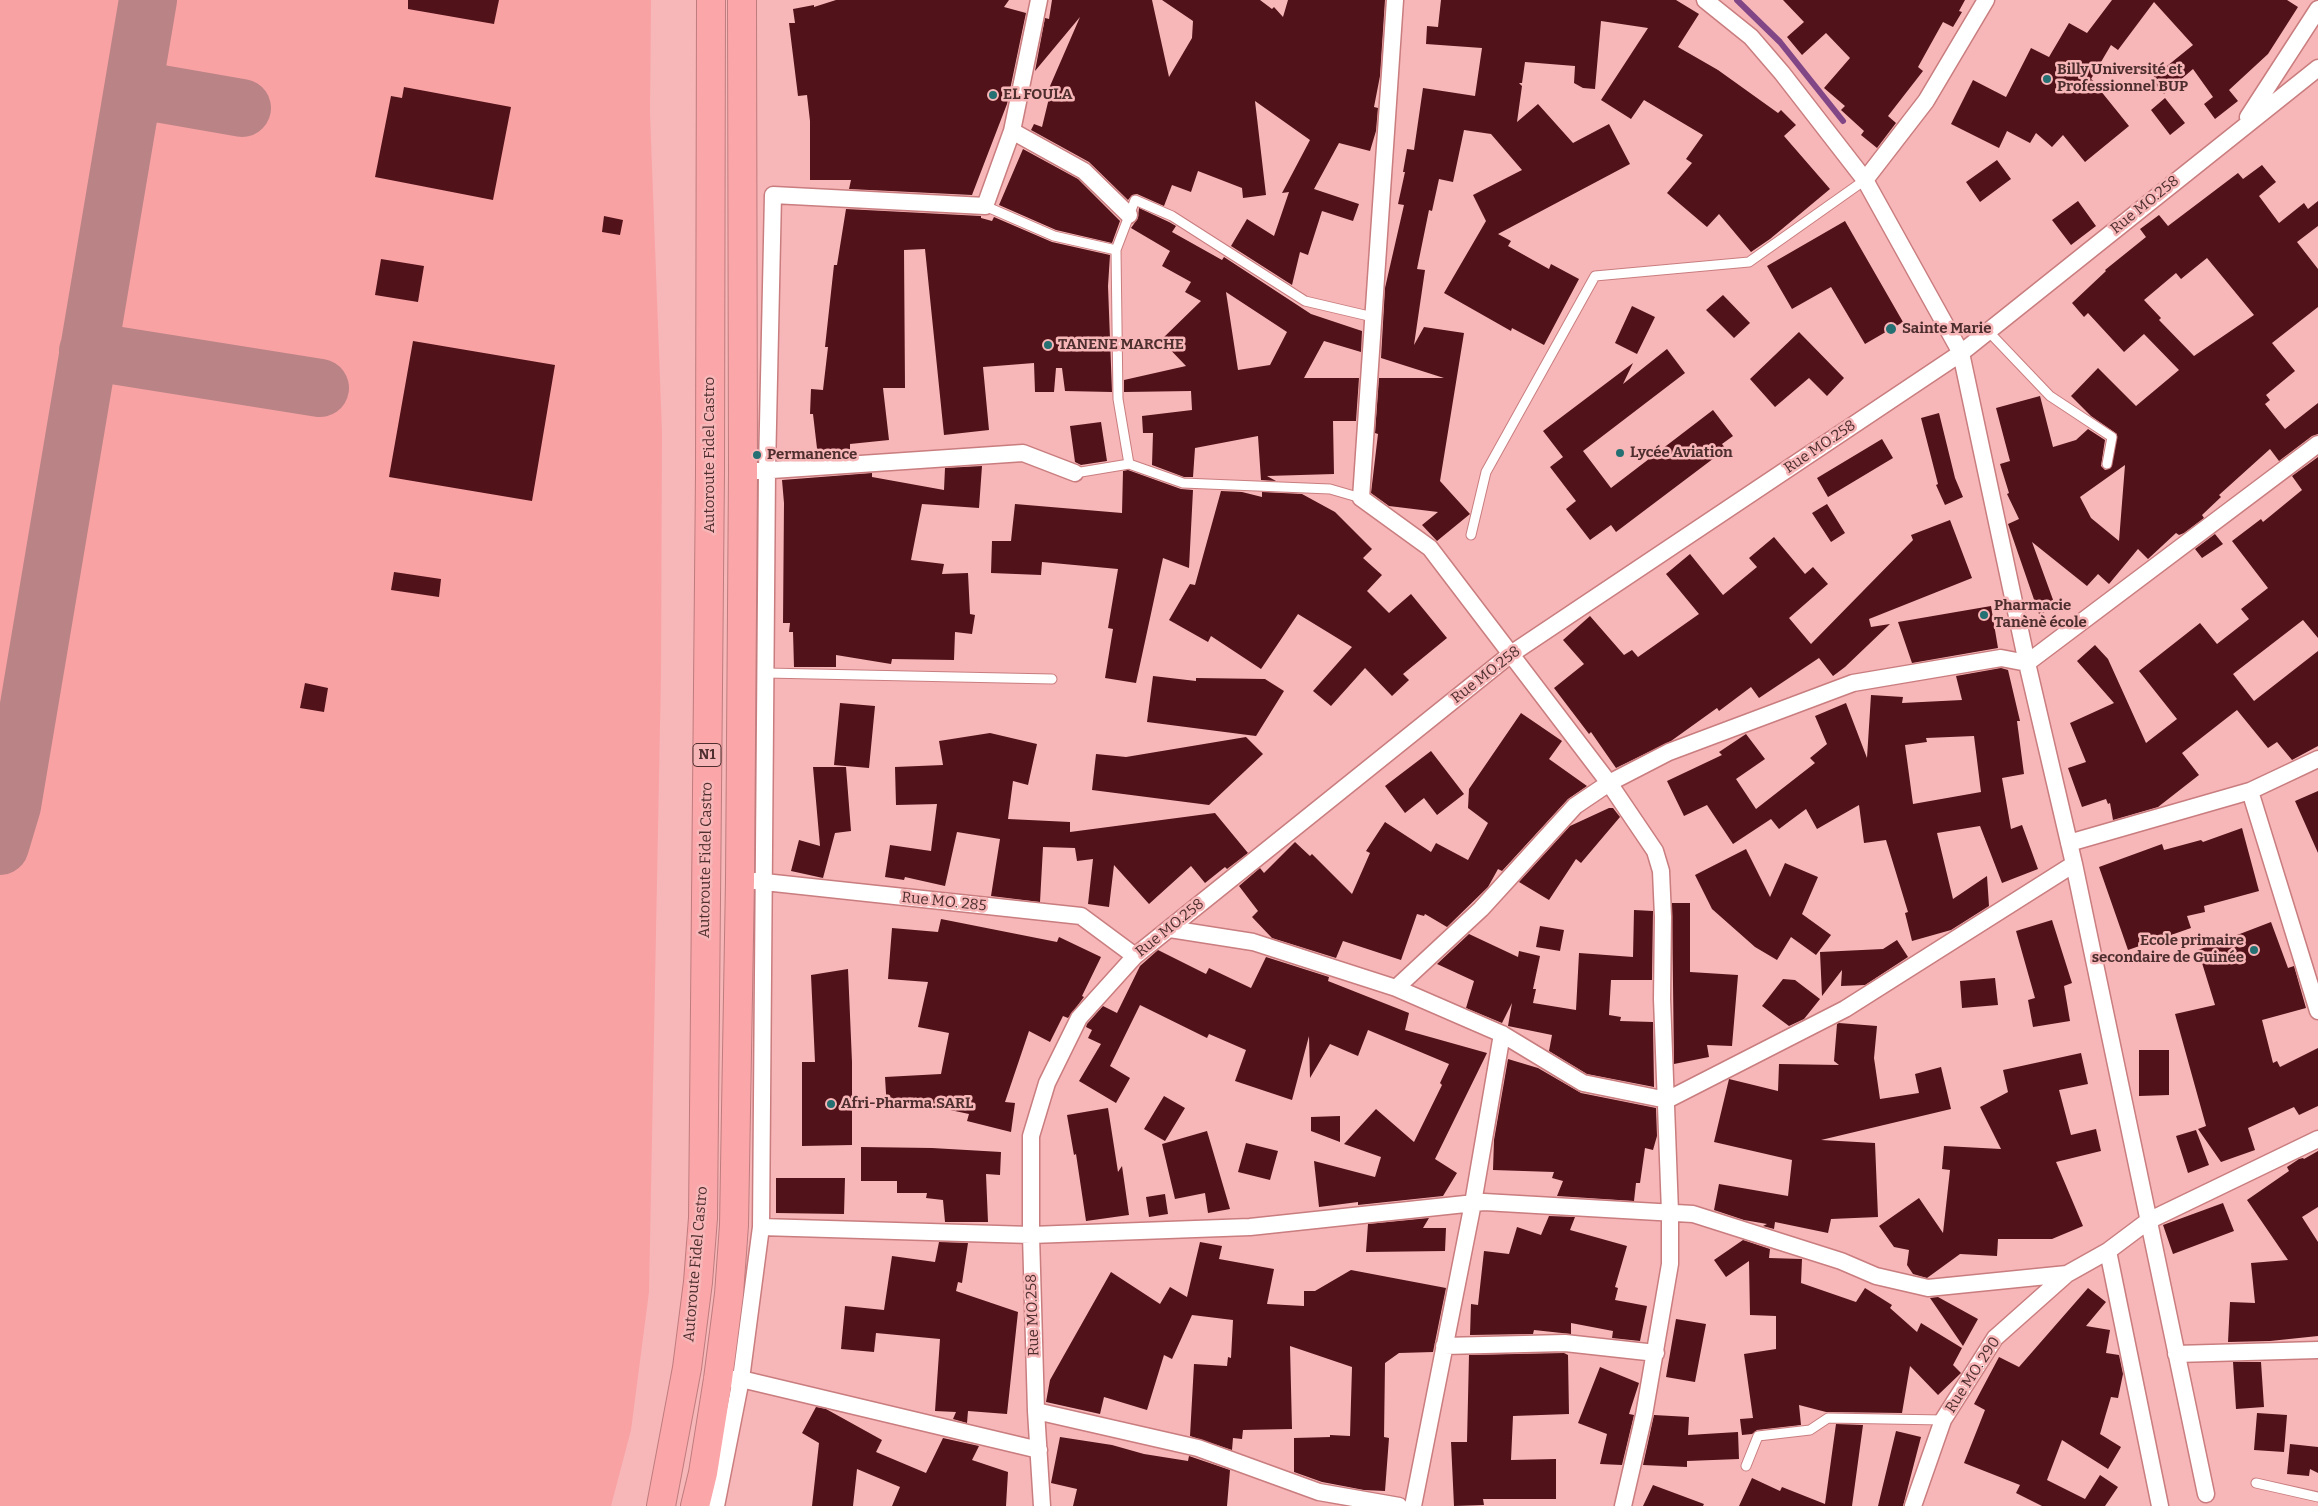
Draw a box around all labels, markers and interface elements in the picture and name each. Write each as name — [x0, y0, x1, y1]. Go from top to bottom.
place label: Billy Université et Professionnel BUP — [2057, 61, 2188, 96]
marker: Billy Université et Professionnel BUP — [2041, 73, 2053, 85]
place label: EL FOULA — [1003, 86, 1072, 104]
marker: EL FOULA — [987, 89, 999, 101]
street label: Rue MO.258 — [2107, 172, 2183, 238]
place label: Sainte Marie — [1902, 320, 1991, 338]
marker: Sainte Marie — [1884, 322, 1898, 336]
place label: TANENE MARCHE — [1058, 336, 1184, 354]
marker: TANENE MARCHE — [1042, 339, 1054, 351]
street label: Autoroute Fidel Castro — [701, 377, 719, 533]
street label: Rue MO.258 — [1781, 416, 1859, 478]
place label: Lycée Aviation — [1630, 444, 1733, 462]
place label: Permanence — [767, 446, 857, 464]
marker: Lycée Aviation — [1614, 447, 1626, 459]
marker: Permanence — [751, 449, 763, 461]
place label: Pharmacie Tanènè école — [1994, 597, 2087, 632]
marker: Pharmacie Tanènè école — [1978, 609, 1990, 621]
street label: Rue MO.258 — [1448, 643, 1524, 707]
road number: N1 — [693, 744, 721, 766]
street label: Autoroute Fidel Castro — [696, 782, 716, 938]
street label: Rue MO. 285 — [901, 889, 987, 915]
street label: Rue MO.258 — [1132, 895, 1208, 961]
place label: Ecole primaire secondaire de Guinée — [2092, 932, 2244, 967]
marker: Ecole primaire secondaire de Guinée — [2248, 944, 2260, 956]
place label: Afri-Pharma.SARL — [841, 1095, 973, 1113]
marker: Afri-Pharma.SARL — [825, 1098, 837, 1110]
street label: Autoroute Fidel Castro — [680, 1185, 712, 1343]
street label: Rue MO.258 — [1023, 1273, 1043, 1357]
street label: Rue MO. 290 — [1942, 1334, 2004, 1416]

